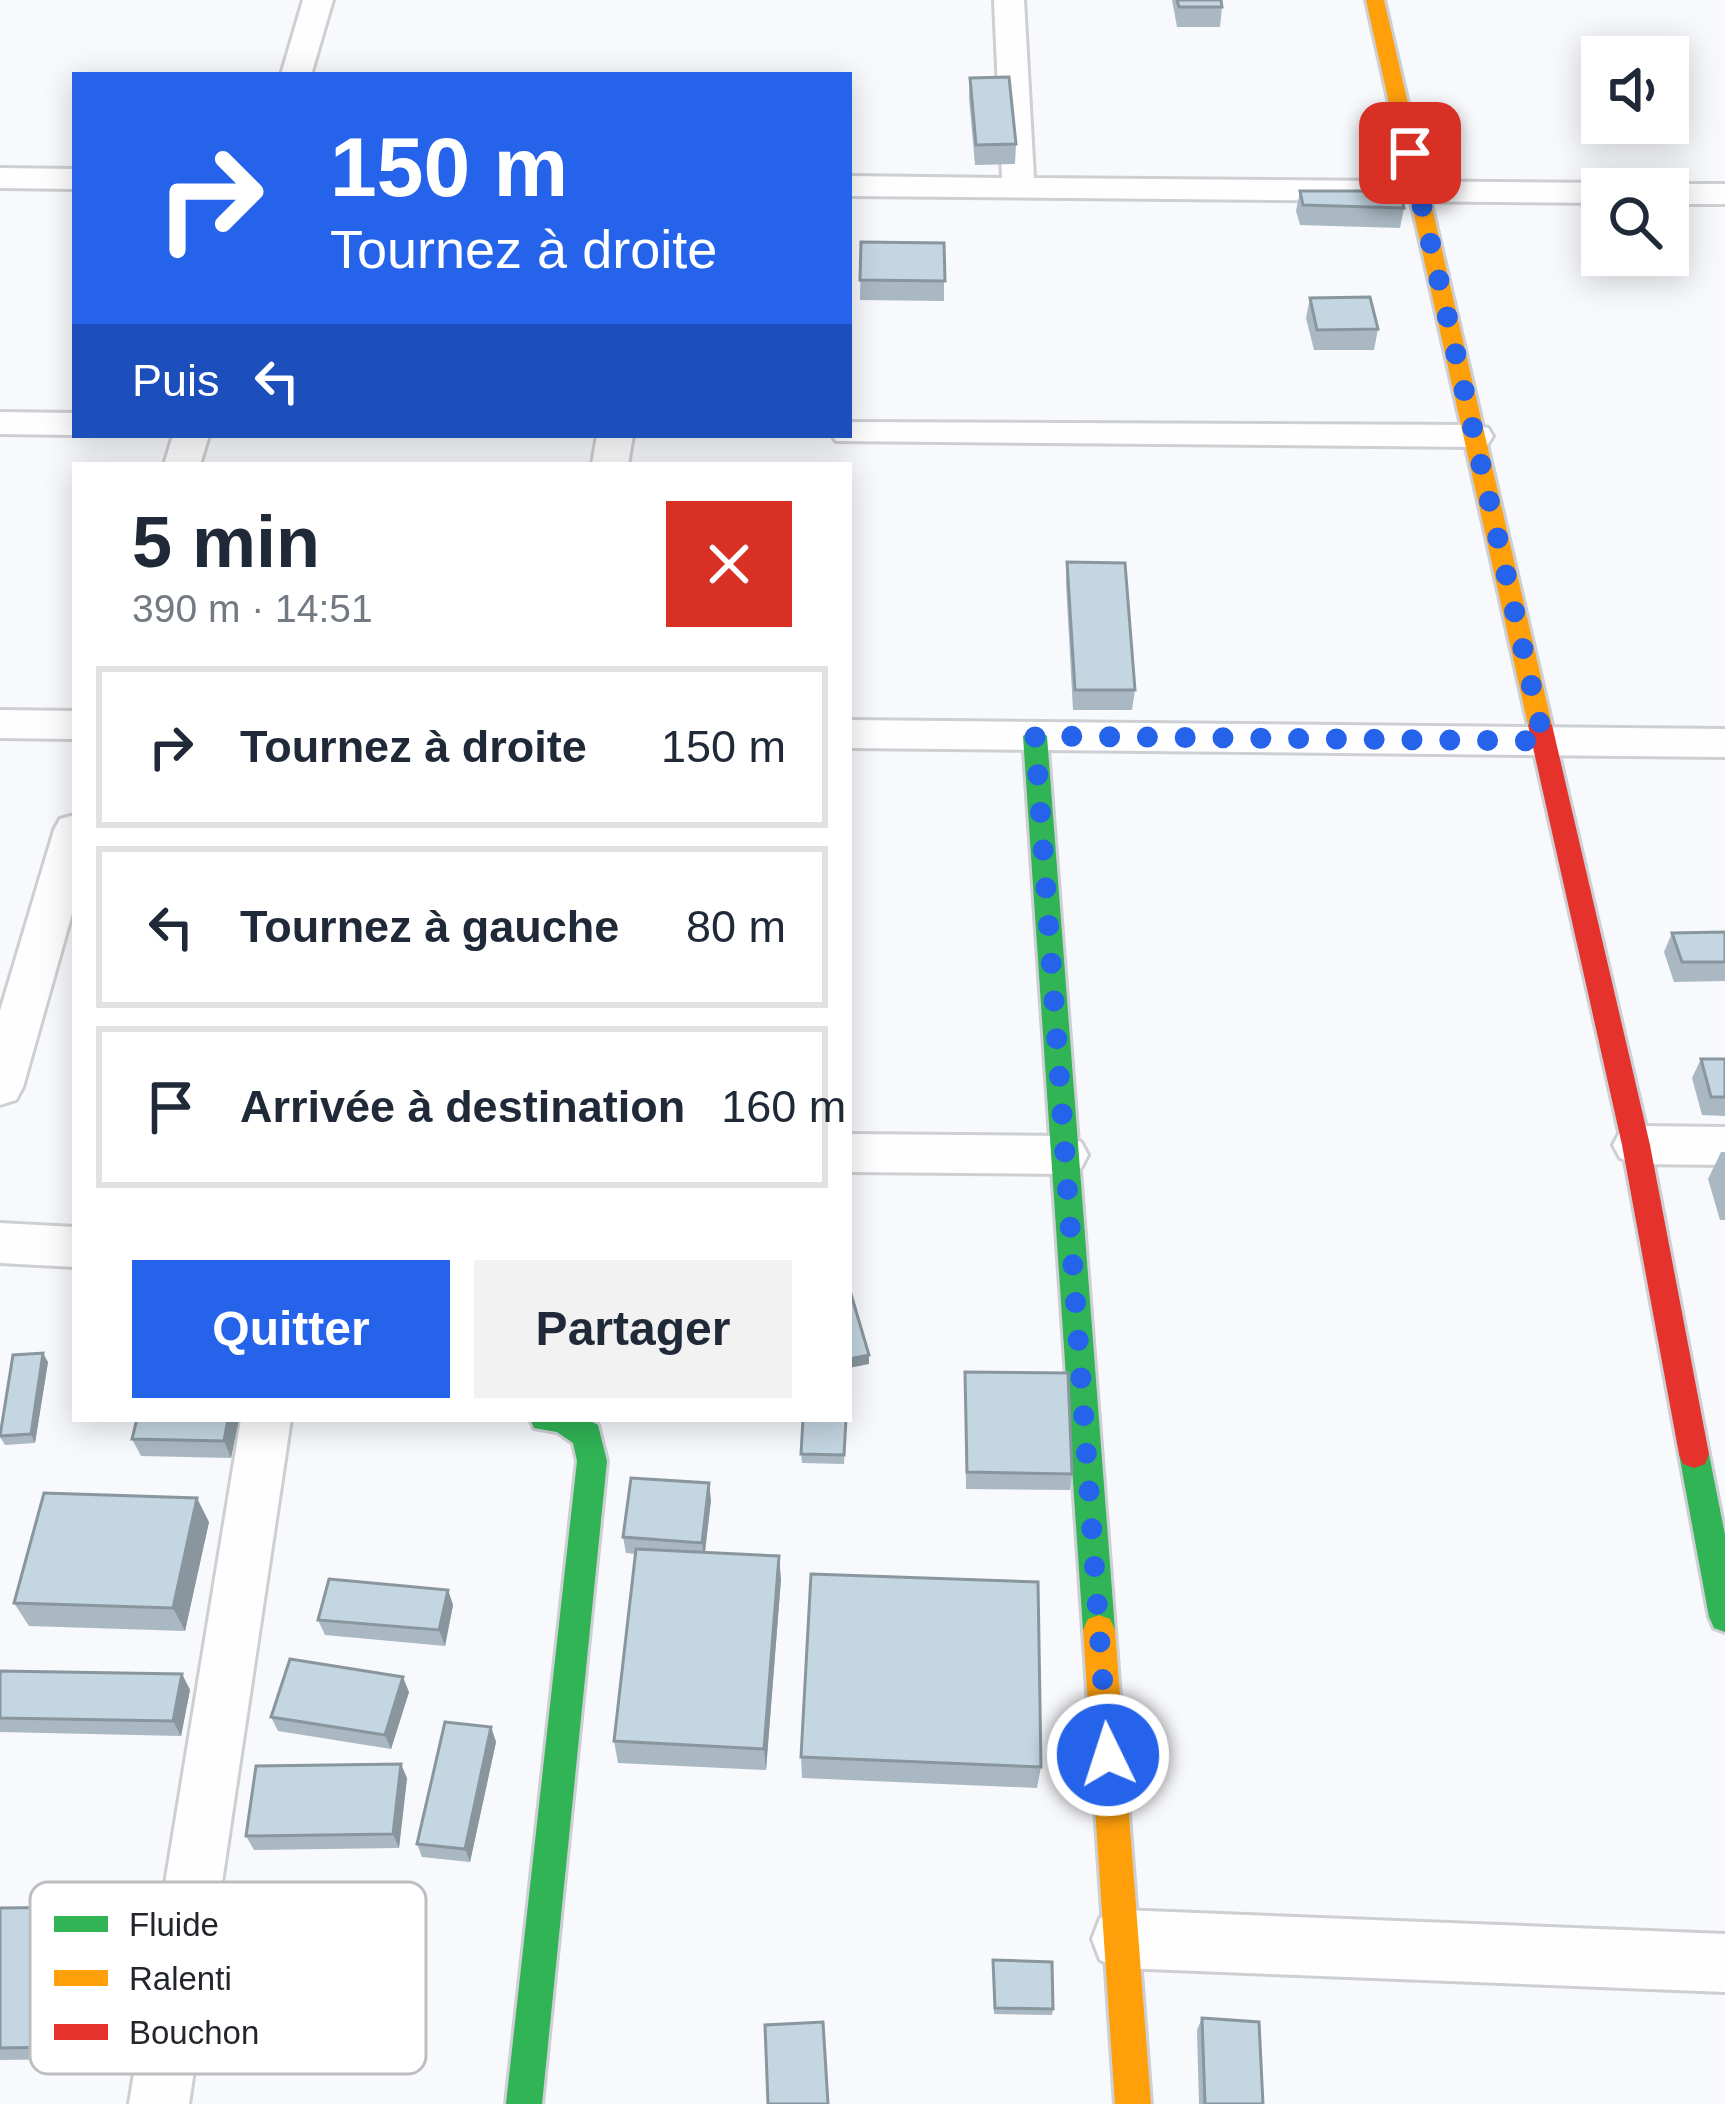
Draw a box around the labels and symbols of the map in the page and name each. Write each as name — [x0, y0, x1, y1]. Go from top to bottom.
pin — [1359, 102, 1461, 204]
position arrow — [1045, 1692, 1171, 1818]
legend — [30, 1882, 426, 2074]
text: Fluide — [129, 1906, 219, 1943]
text: Ralenti — [129, 1960, 232, 1997]
text: Bouchon — [129, 2014, 259, 2051]

